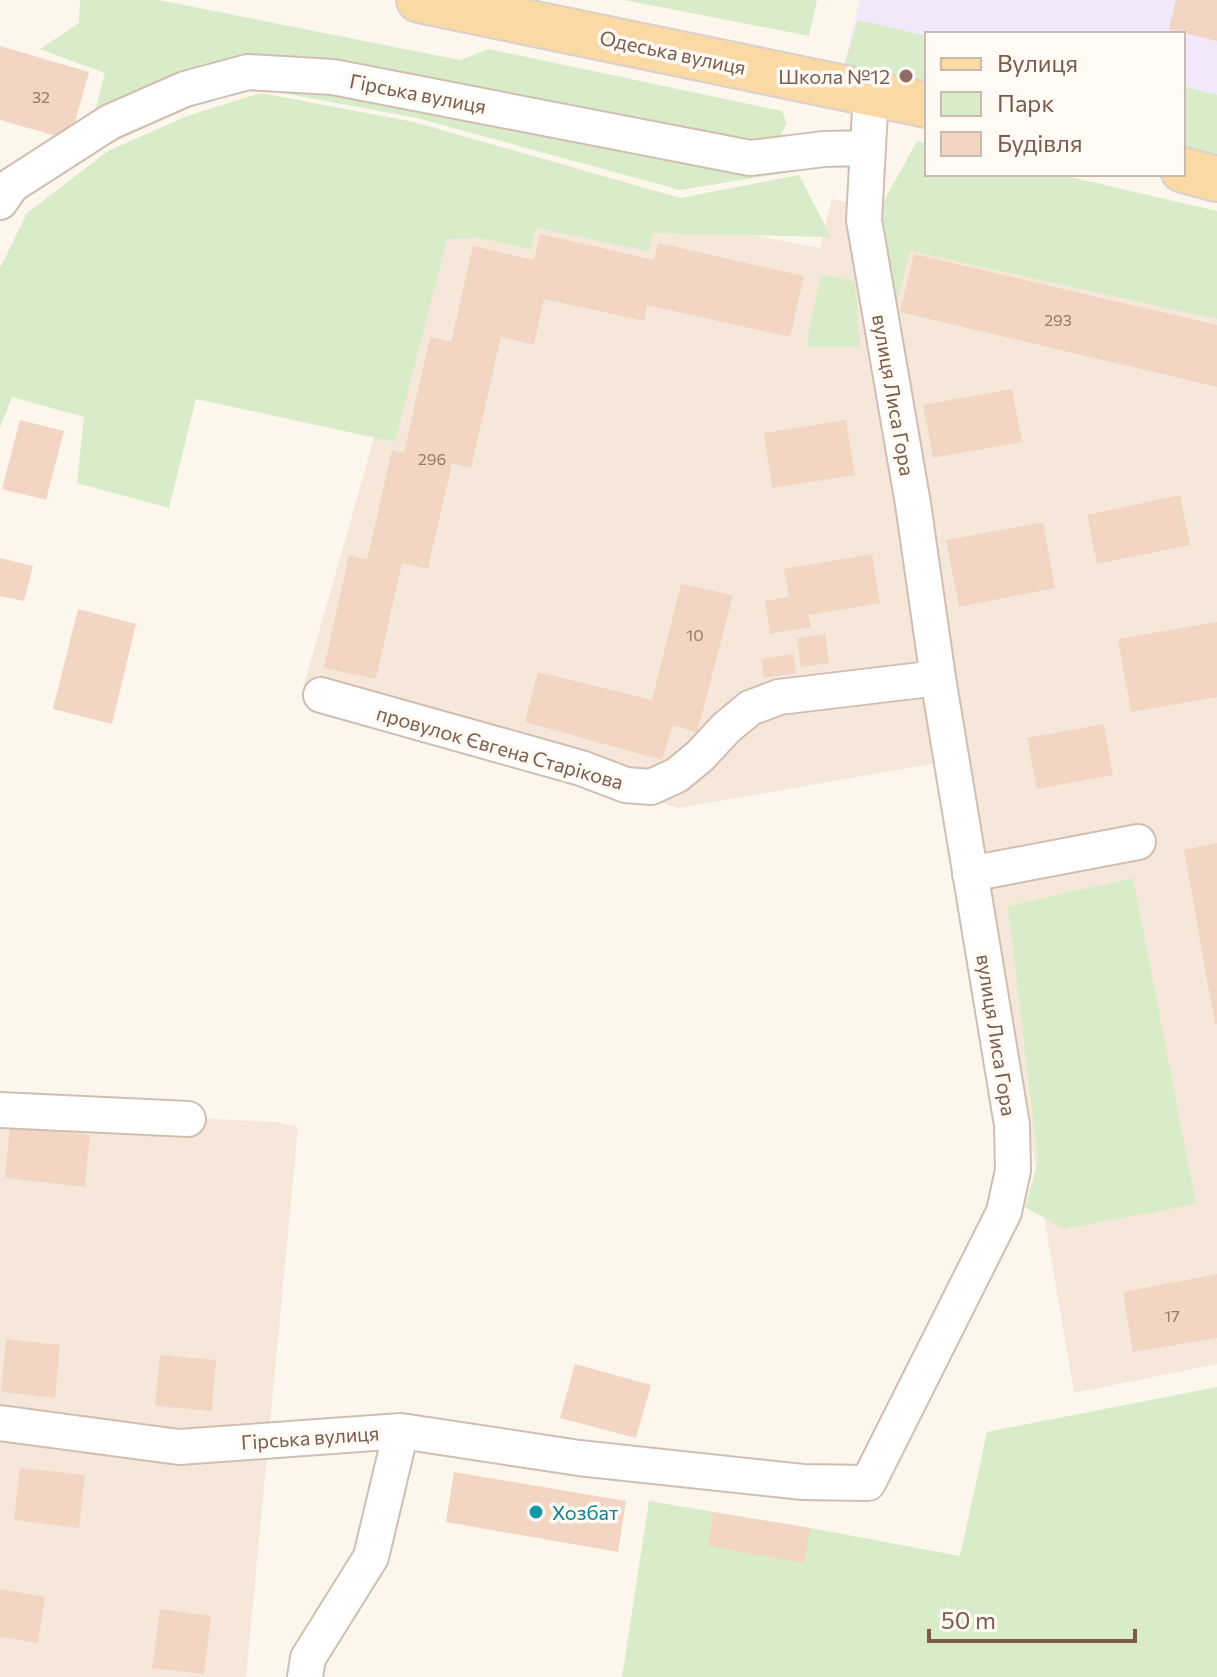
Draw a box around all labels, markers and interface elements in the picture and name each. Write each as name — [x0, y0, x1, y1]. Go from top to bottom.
street label: Одеська вулиця — [598, 25, 748, 79]
legend — [925, 32, 1185, 176]
text: Вулиця — [997, 48, 1078, 77]
place label: Школа №12 — [778, 64, 890, 88]
marker: Школа №12 — [897, 67, 915, 85]
street label: Гірська вулиця — [348, 68, 488, 118]
house number: 32 — [32, 87, 50, 106]
text: Парк — [997, 88, 1054, 117]
text: Будівля — [997, 128, 1083, 157]
house number: 293 — [1044, 310, 1072, 329]
street label: вулиця Лиса Гора — [868, 312, 920, 478]
house number: 296 — [418, 449, 446, 468]
house number: 10 — [686, 625, 704, 644]
street label: провулок Євгена Старікова — [374, 700, 626, 794]
street label: вулиця Лиса Гора — [972, 952, 1022, 1118]
house number: 17 — [1164, 1306, 1180, 1325]
street label: Гірська вулиця — [240, 1420, 380, 1454]
place label: Хозбат — [552, 1500, 618, 1524]
marker: Хозбат — [527, 1503, 545, 1521]
scale bar — [929, 1593, 1135, 1643]
text: 50 m — [941, 1605, 996, 1634]

